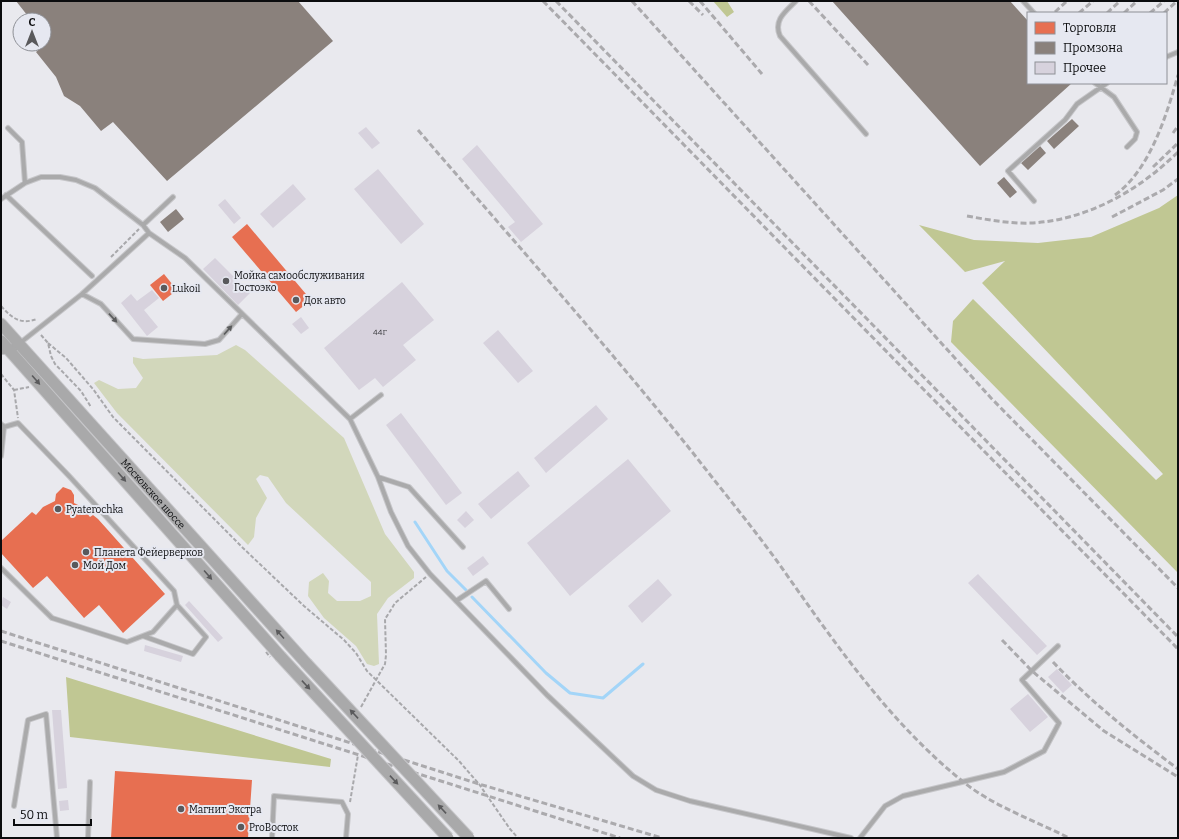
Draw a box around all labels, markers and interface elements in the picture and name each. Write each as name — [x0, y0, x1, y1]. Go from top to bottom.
north arrow — [12, 12, 52, 52]
legend — [1027, 12, 1167, 84]
text: С — [29, 16, 36, 29]
text: Торговля — [1063, 21, 1117, 35]
text: Промзона — [1063, 41, 1123, 55]
text: Прочее — [1063, 61, 1106, 75]
place label: Мойка самообслуживания Гостоэко — [234, 269, 365, 294]
marker: Мойка самообслуживания Гостоэко — [221, 276, 231, 286]
marker: Lukoil — [159, 283, 169, 293]
place label: Lukoil — [172, 283, 201, 295]
marker: Док авто — [291, 295, 301, 305]
place label: Док авто — [304, 295, 346, 307]
one-way arrow — [108, 313, 117, 322]
one-way arrow — [223, 325, 232, 334]
house number: 44Г — [373, 328, 387, 337]
one-way arrow — [31, 374, 40, 385]
street label: Московское шоссе — [118, 457, 187, 532]
one-way arrow — [117, 472, 126, 482]
marker: Pyaterochka — [53, 504, 63, 514]
place label: Pyaterochka — [66, 504, 124, 516]
marker: Планета Фейерверков — [81, 547, 91, 557]
place label: Планета Фейерверков — [94, 547, 203, 559]
marker: Мой Дом — [70, 560, 80, 570]
place label: Мой Дом — [83, 560, 127, 572]
one-way arrow — [203, 569, 212, 580]
one-way arrow — [276, 629, 285, 639]
one-way arrow — [301, 680, 310, 689]
one-way arrow — [349, 709, 358, 719]
one-way arrow — [390, 775, 399, 785]
scale bar — [14, 801, 91, 827]
marker: Магнит Экстра — [176, 804, 186, 814]
place label: Магнит Экстра — [189, 804, 262, 816]
one-way arrow — [438, 805, 447, 814]
text: 50 m — [20, 808, 49, 822]
marker: ProВосток — [236, 822, 246, 832]
place label: ProВосток — [249, 822, 299, 834]

